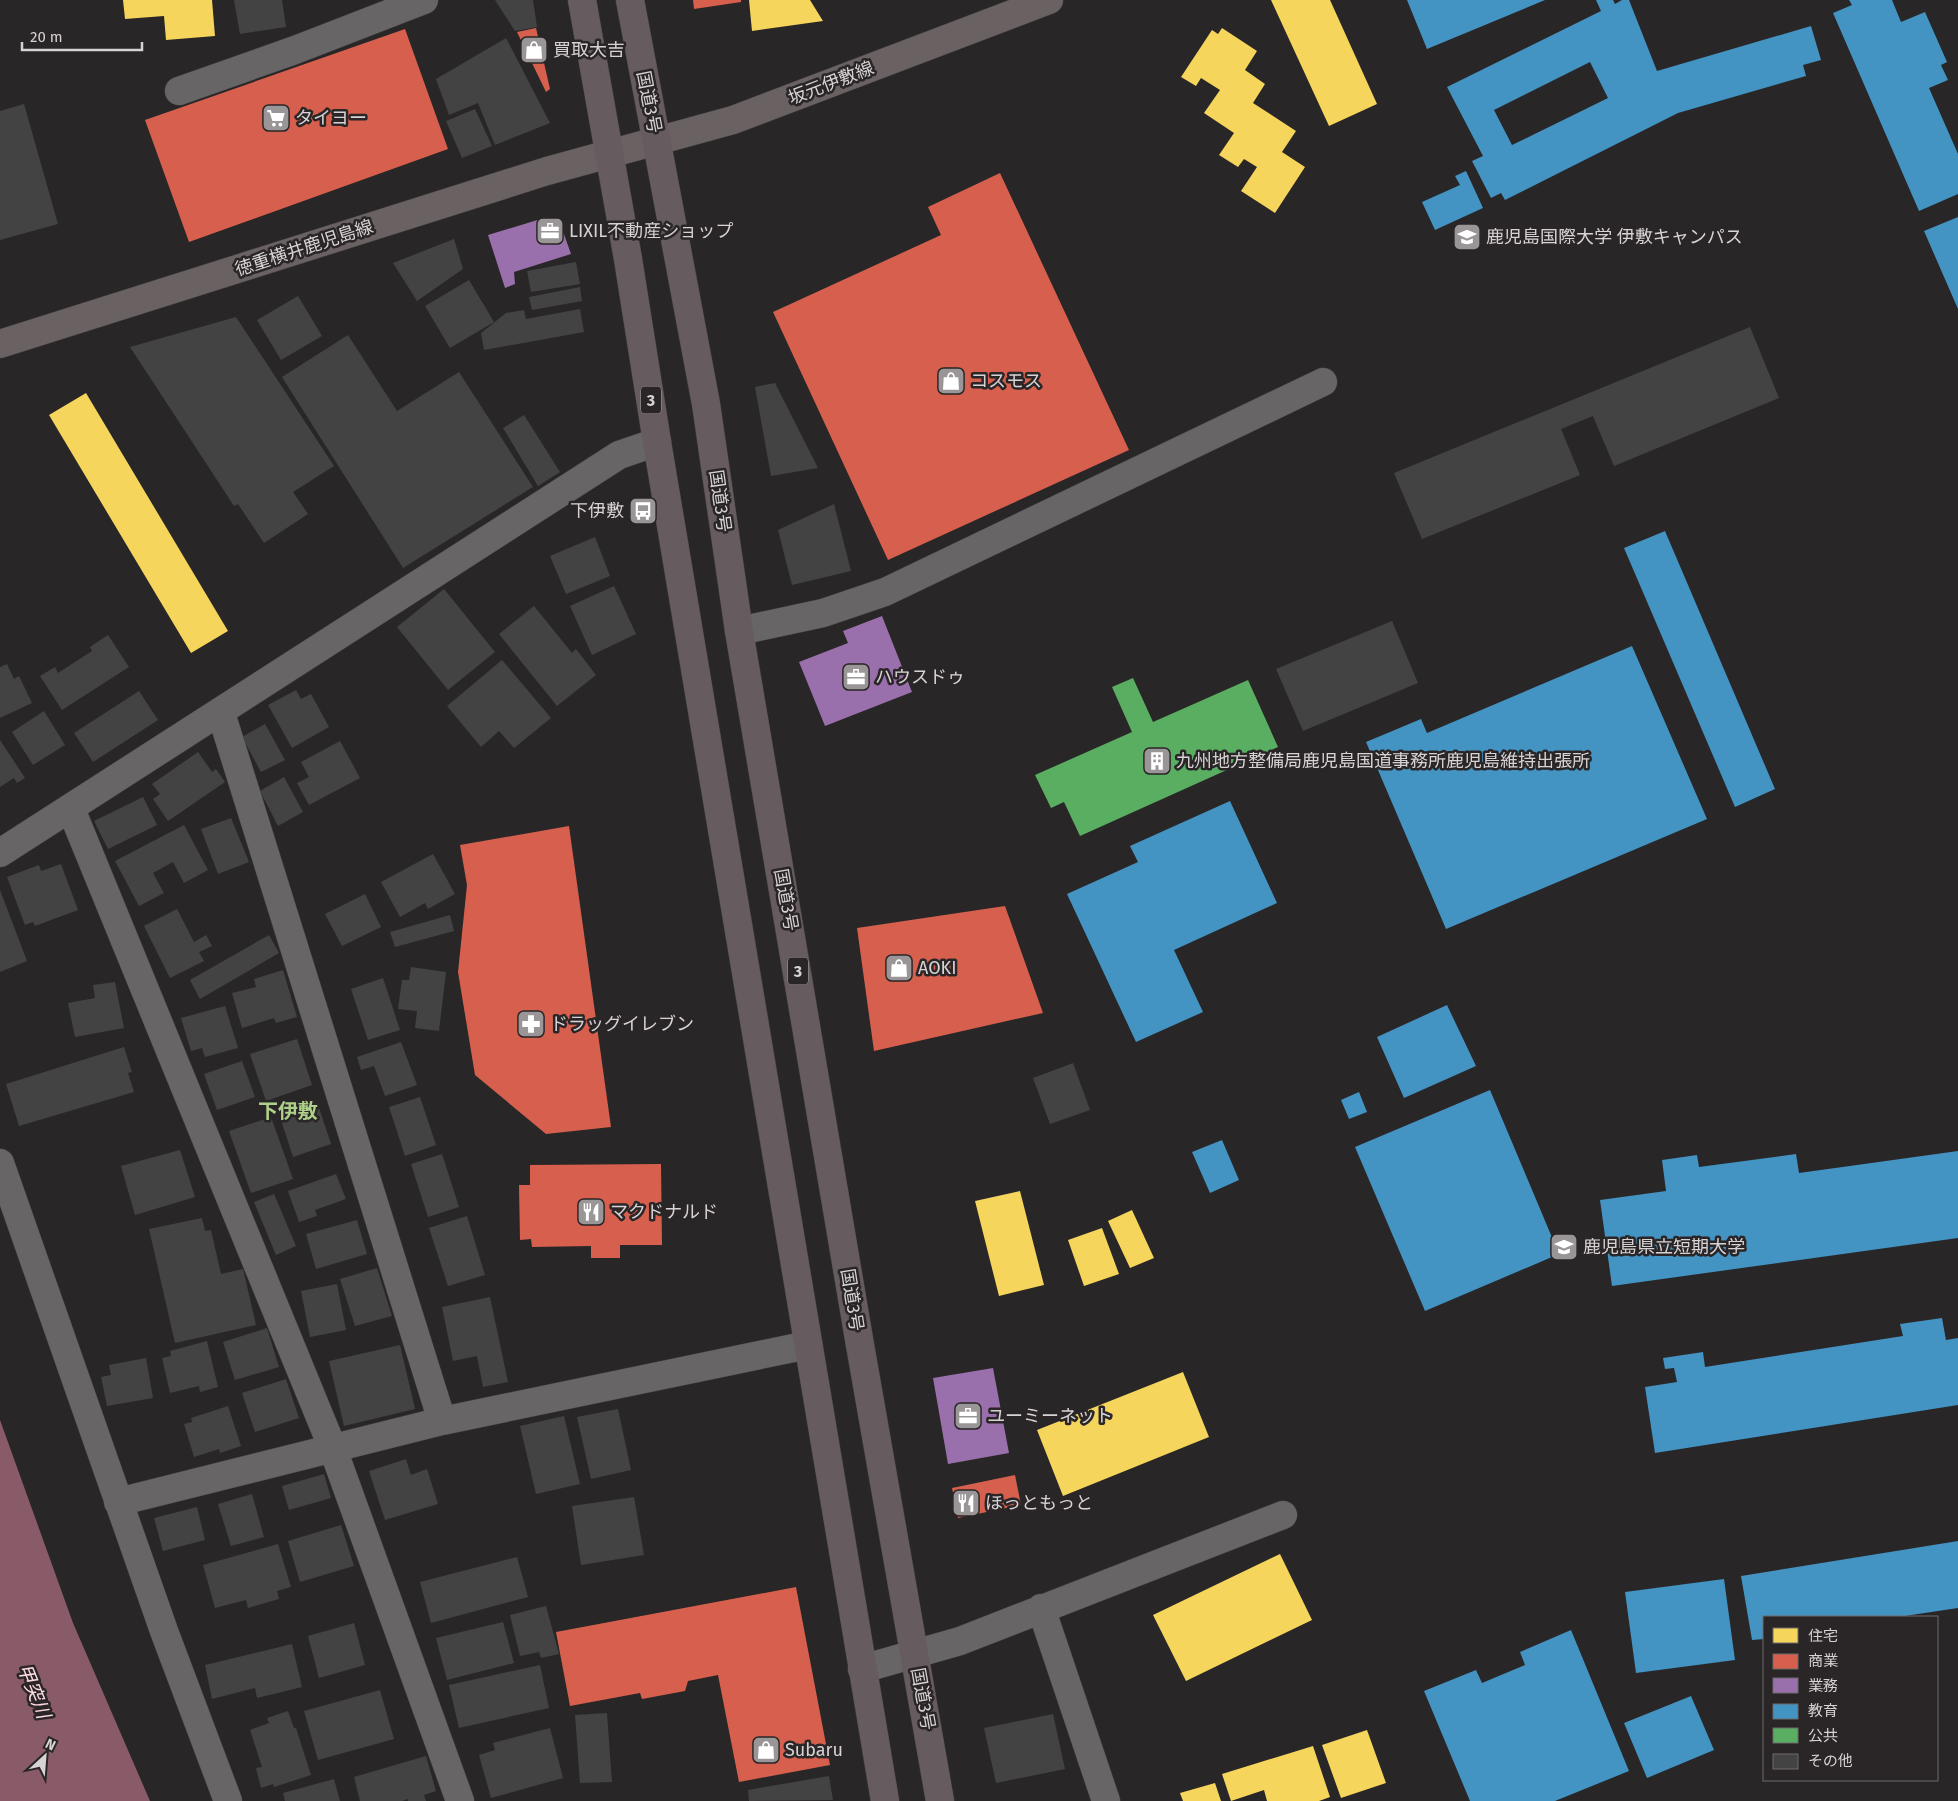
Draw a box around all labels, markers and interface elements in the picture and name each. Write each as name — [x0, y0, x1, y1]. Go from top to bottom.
scale bar — [22, 20, 142, 52]
text: 20 m — [30, 28, 63, 46]
shop icon: 買取大吉 — [519, 35, 549, 65]
place label: 買取大吉 — [553, 39, 625, 61]
street label: 坂元伊敷線 — [785, 57, 877, 109]
street label: 国道3号 — [632, 69, 666, 135]
supermarket icon: タイヨー — [261, 103, 291, 133]
place label: タイヨー — [295, 107, 367, 129]
street label: 徳重横井鹿児島線 — [232, 215, 376, 281]
office icon: LIXIL不動産ショップ — [535, 216, 565, 246]
place label: LIXIL不動産ショップ — [569, 220, 733, 242]
school or university icon: 鹿児島国際大学 伊敷キャンパス — [1452, 222, 1482, 252]
place label: 鹿児島国際大学 伊敷キャンパス — [1486, 226, 1743, 248]
shop icon: コスモス — [936, 366, 966, 396]
place label: コスモス — [970, 370, 1042, 392]
road number: 3 — [641, 386, 661, 414]
street label: 国道3号 — [705, 468, 735, 534]
bus stop icon: 下伊敷 — [628, 496, 658, 526]
place label: 下伊敷 — [570, 500, 624, 522]
office icon: ハウスドゥ — [841, 662, 871, 692]
place label: ハウスドゥ — [875, 666, 965, 688]
building icon: 九州地方整備局鹿児島国道事務所鹿児島維持出張所 — [1142, 746, 1172, 776]
place label: 九州地方整備局鹿児島国道事務所鹿児島維持出張所 — [1176, 750, 1590, 772]
street label: 国道3号 — [770, 867, 802, 933]
shop icon: AOKI — [884, 953, 914, 983]
place label: AOKI — [918, 957, 957, 979]
road number: 3 — [788, 958, 808, 984]
pharmacy icon: ドラッグイレブン — [516, 1009, 546, 1039]
place label: ドラッグイレブン — [550, 1013, 694, 1035]
district label: 下伊敷 — [258, 1099, 318, 1123]
restaurant icon: マクドナルド — [576, 1197, 606, 1227]
place label: マクドナルド — [610, 1201, 718, 1223]
school or university icon: 鹿児島県立短期大学 — [1549, 1232, 1579, 1262]
place label: 鹿児島県立短期大学 — [1583, 1236, 1745, 1258]
street label: 国道3号 — [836, 1267, 868, 1333]
office icon: ユーミーネット — [953, 1401, 983, 1431]
place label: ユーミーネット — [987, 1405, 1113, 1427]
restaurant icon: ほっともっと — [951, 1488, 981, 1518]
place label: ほっともっと — [985, 1492, 1093, 1514]
legend — [1763, 1616, 1938, 1781]
text: 住宅 — [1808, 1627, 1838, 1645]
text: 商業 — [1808, 1652, 1838, 1670]
water label: 甲突川 — [13, 1660, 56, 1724]
street label: 国道3号 — [907, 1666, 939, 1732]
text: 業務 — [1808, 1677, 1838, 1695]
text: 教育 — [1808, 1702, 1838, 1720]
text: 公共 — [1808, 1727, 1838, 1745]
north arrow — [20, 1731, 70, 1781]
text: N — [43, 1735, 58, 1754]
shop icon: Subaru — [751, 1735, 781, 1765]
place label: Subaru — [785, 1739, 843, 1761]
text: その他 — [1808, 1752, 1853, 1770]

